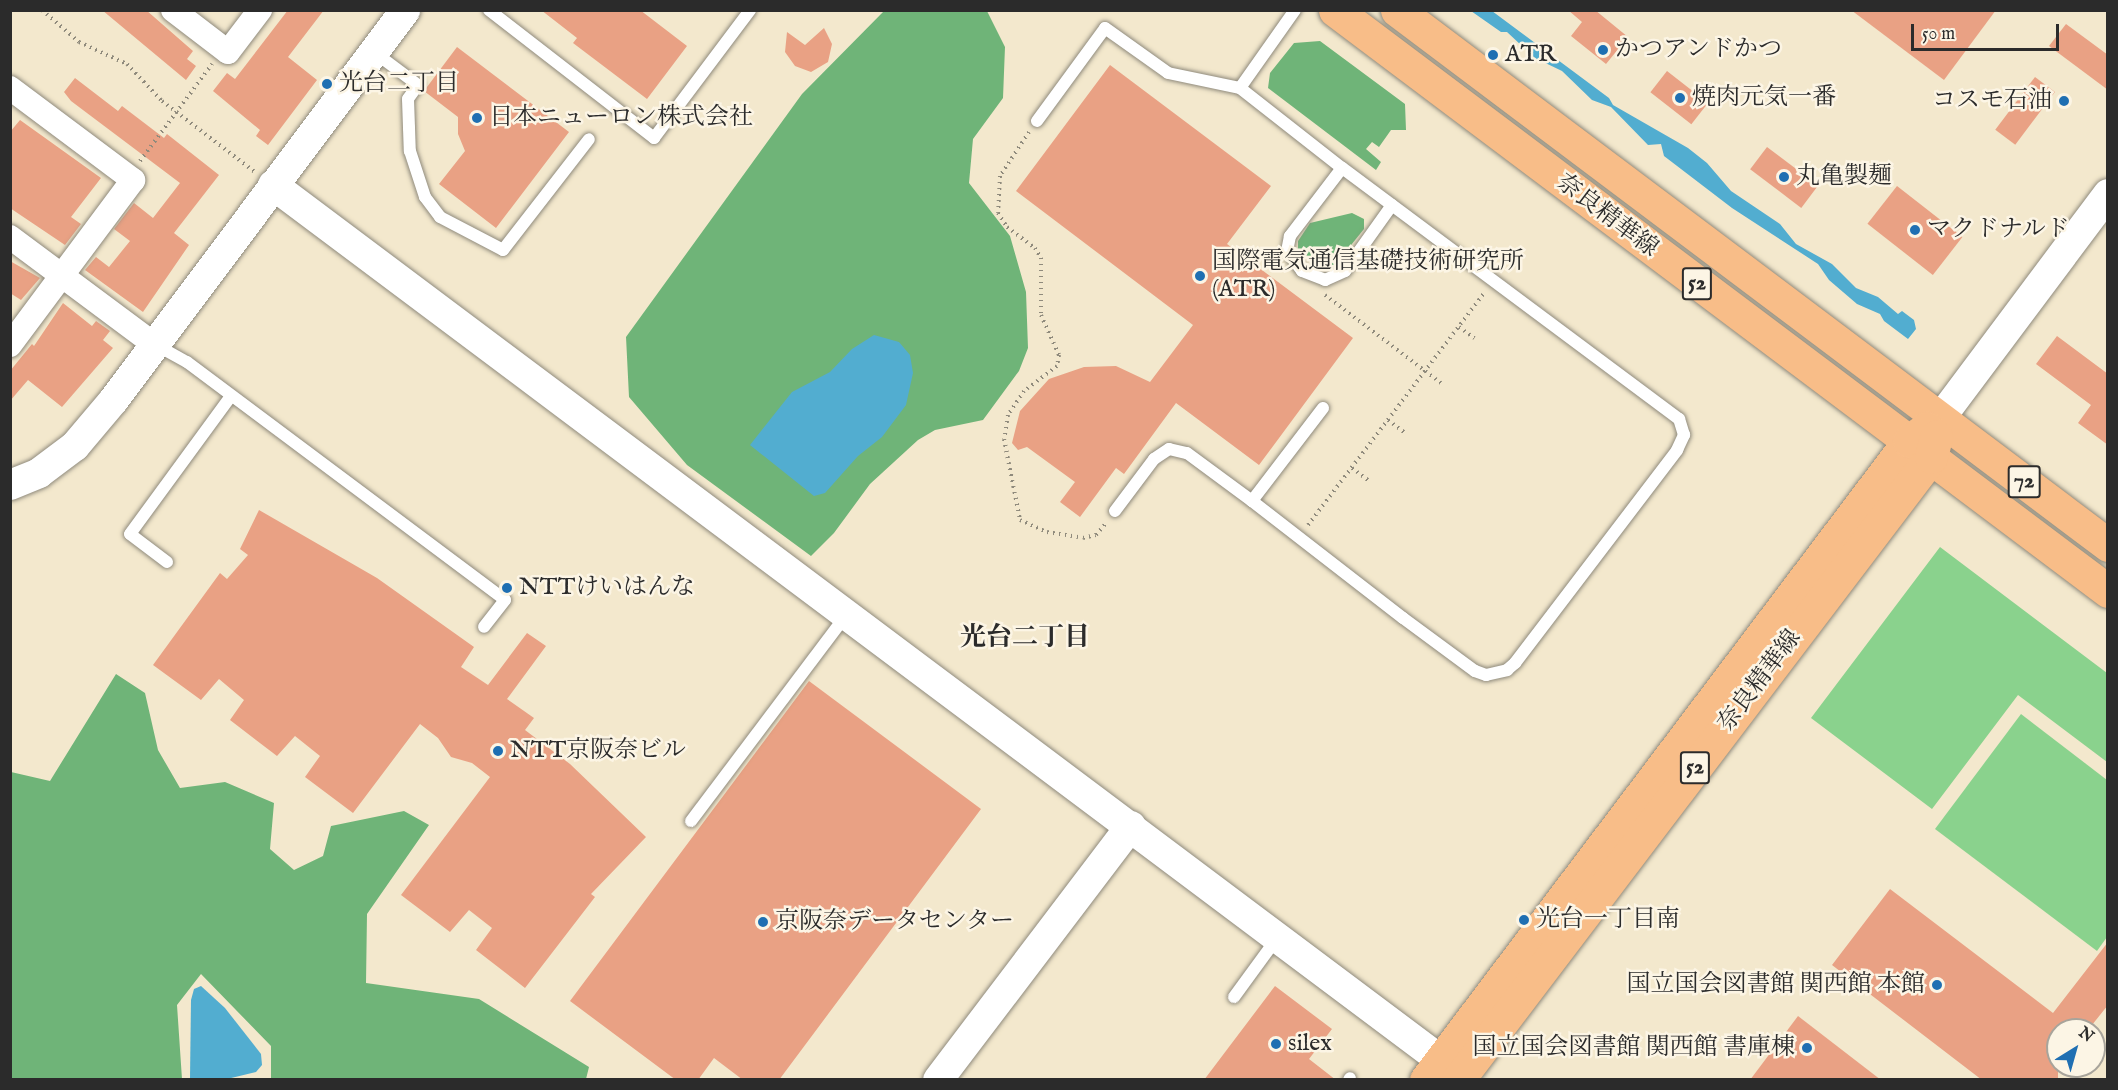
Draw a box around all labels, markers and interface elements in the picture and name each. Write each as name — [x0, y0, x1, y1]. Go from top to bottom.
scale bar — [1914, 12, 2062, 50]
text: 50 m — [1922, 23, 1955, 46]
place label: かつアンドかつ — [1615, 36, 1783, 64]
place label: ATR — [1505, 41, 1556, 69]
marker: かつアンドかつ — [1596, 43, 1610, 57]
marker: ATR — [1486, 48, 1500, 62]
place label: 光台二丁目 — [339, 70, 459, 98]
marker: 光台二丁目 — [320, 77, 334, 91]
place label: 焼肉元気一番 — [1692, 84, 1836, 112]
place label: コスモ石油 — [1932, 87, 2052, 115]
marker: 焼肉元気一番 — [1673, 91, 1687, 105]
marker: コスモ石油 — [2057, 94, 2071, 108]
place label: 日本ニューロン株式会社 — [489, 104, 753, 132]
marker: 日本ニューロン株式会社 — [470, 111, 484, 125]
place label: 丸亀製麺 — [1796, 163, 1892, 191]
street label: 奈良精華線 — [1550, 168, 1664, 264]
marker: 丸亀製麺 — [1777, 170, 1791, 184]
place label: マクドナルド — [1927, 216, 2071, 244]
marker: マクドナルド — [1908, 223, 1922, 237]
place label: 国際電気通信基礎技術研究所 (ATR) — [1212, 248, 1524, 304]
road number: 52 — [1680, 265, 1714, 303]
marker: 国際電気通信基礎技術研究所 (ATR) — [1193, 269, 1207, 283]
road number: 72 — [2008, 463, 2040, 501]
place label: NTTけいはんな — [519, 574, 695, 602]
marker: NTTけいはんな — [500, 581, 514, 595]
district label: 光台二丁目 — [960, 622, 1090, 654]
street label: 奈良精華線 — [1712, 624, 1808, 738]
place label: NTT京阪奈ビル — [510, 737, 686, 765]
marker: NTT京阪奈ビル — [491, 744, 505, 758]
road number: 52 — [1678, 749, 1712, 787]
place label: 光台一丁目南 — [1536, 906, 1680, 934]
place label: 京阪奈データセンター — [775, 908, 1015, 936]
marker: 光台一丁目南 — [1517, 913, 1531, 927]
marker: 京阪奈データセンター — [756, 915, 770, 929]
place label: 国立国会図書館 関西館 本館 — [1627, 971, 1925, 999]
marker: 国立国会図書館 関西館 本館 — [1930, 978, 1944, 992]
north arrow — [2046, 1018, 2106, 1078]
text: N — [2074, 1023, 2097, 1047]
place label: silex — [1288, 1030, 1332, 1058]
place label: 国立国会図書館 関西館 書庫棟 — [1473, 1034, 1795, 1062]
marker: silex — [1269, 1037, 1283, 1051]
marker: 国立国会図書館 関西館 書庫棟 — [1800, 1041, 1814, 1055]

